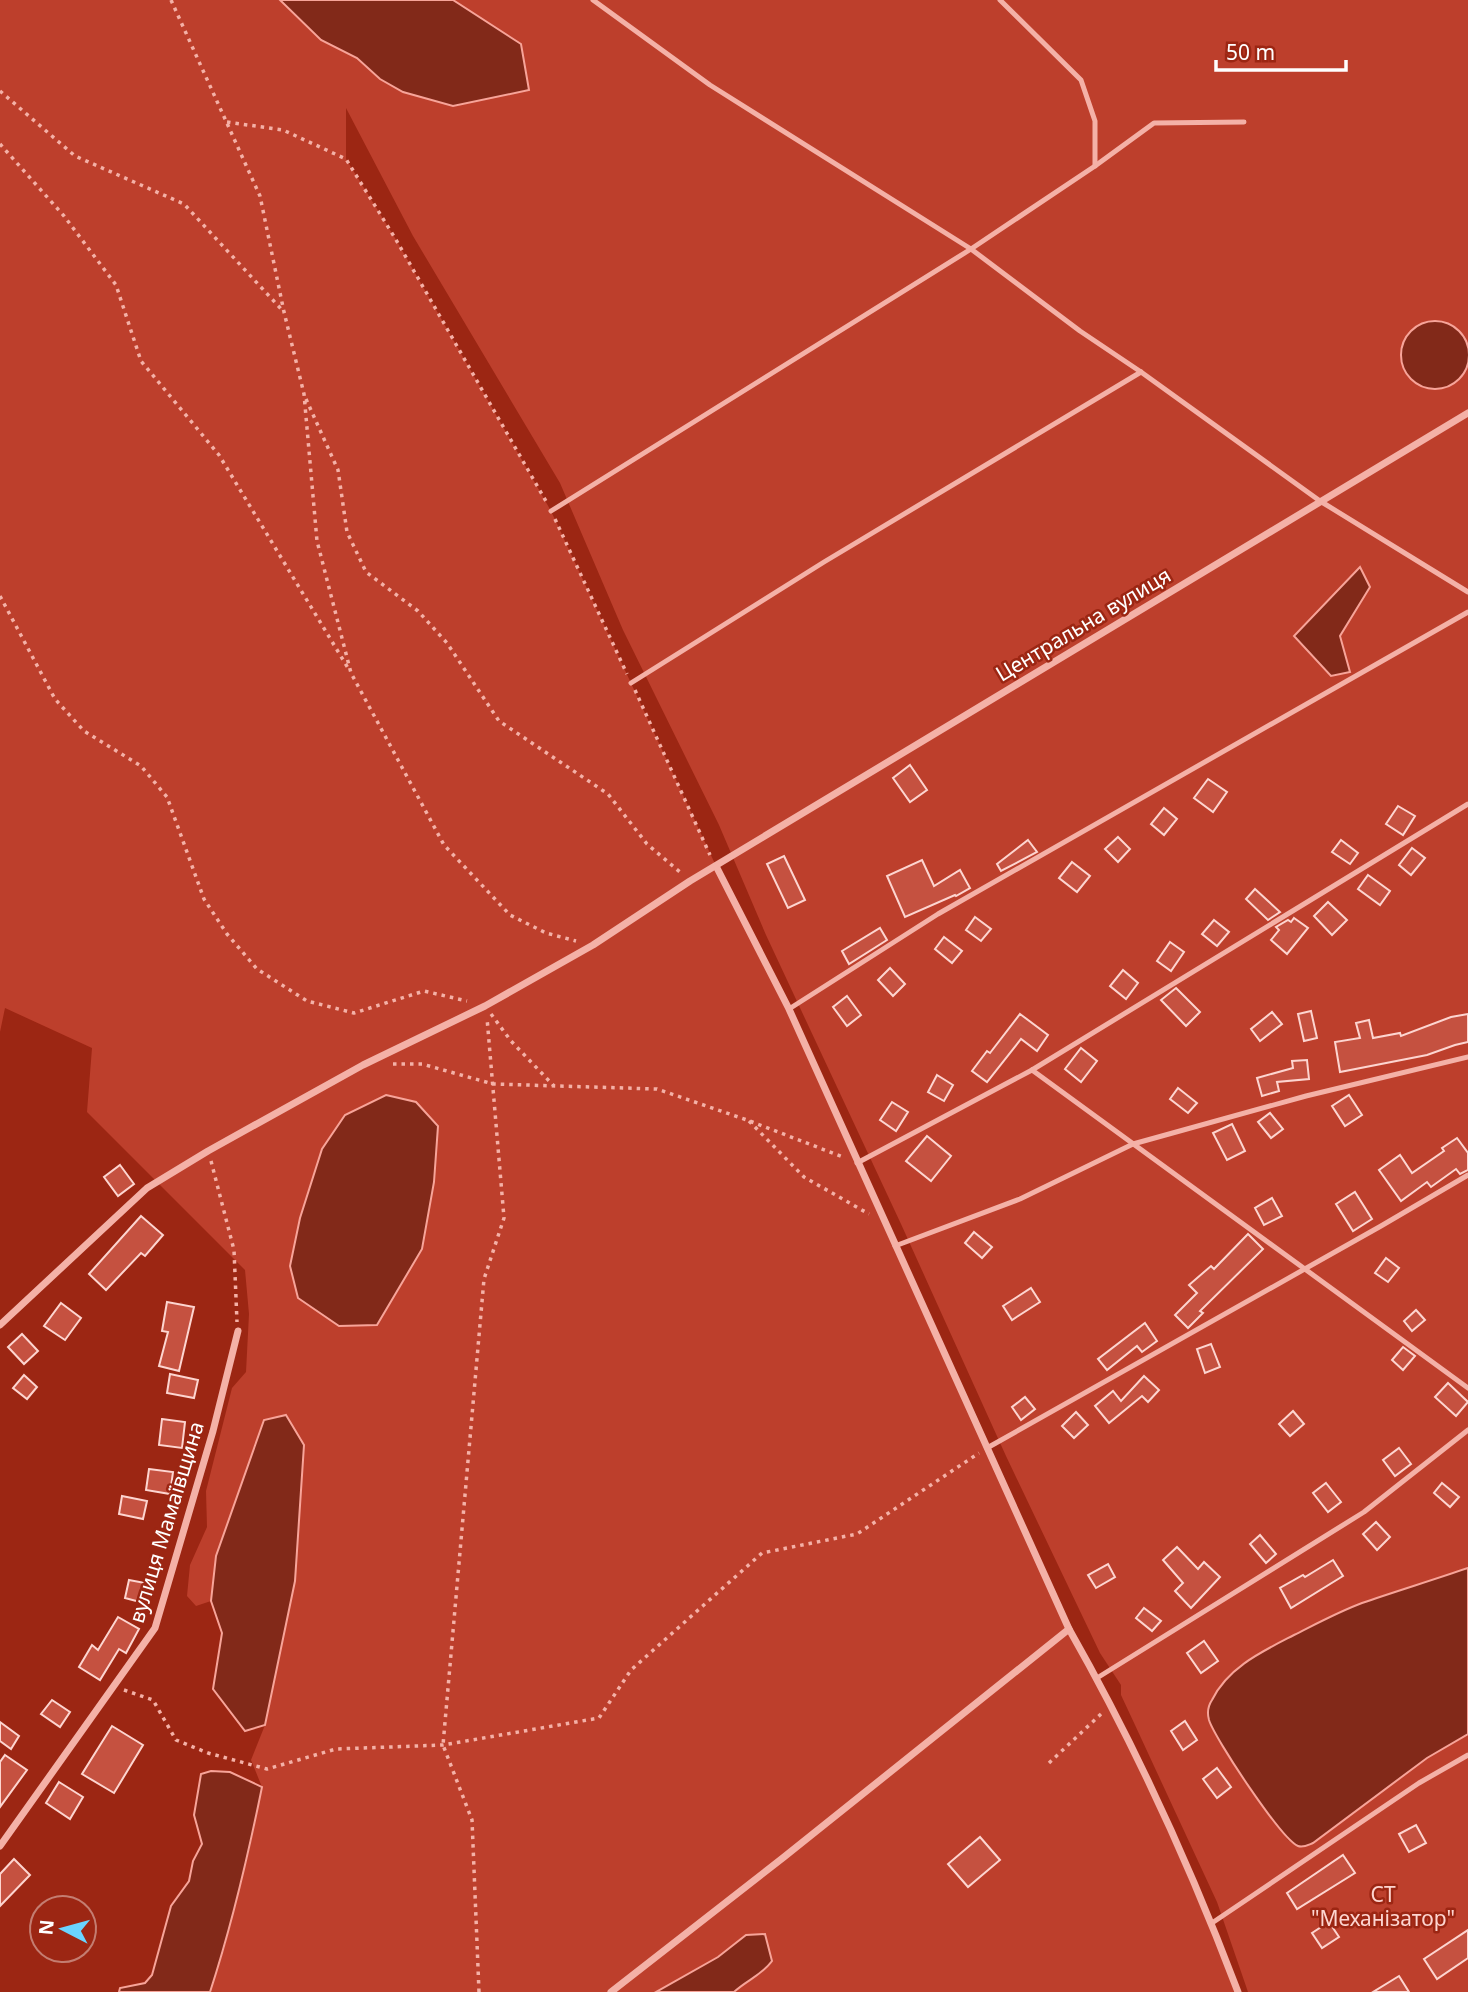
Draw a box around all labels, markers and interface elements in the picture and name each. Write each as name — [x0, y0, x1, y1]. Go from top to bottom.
scale bar — [1216, 28, 1346, 72]
text: 50 m — [1226, 38, 1275, 66]
street label: Центральна вулиця — [990, 561, 1176, 687]
street label: вулиця Мамаївщина — [122, 1418, 210, 1626]
park label: СТ "Механізатор" — [1311, 1880, 1455, 1932]
north arrow — [28, 1894, 98, 1964]
text: N — [32, 1918, 60, 1936]

